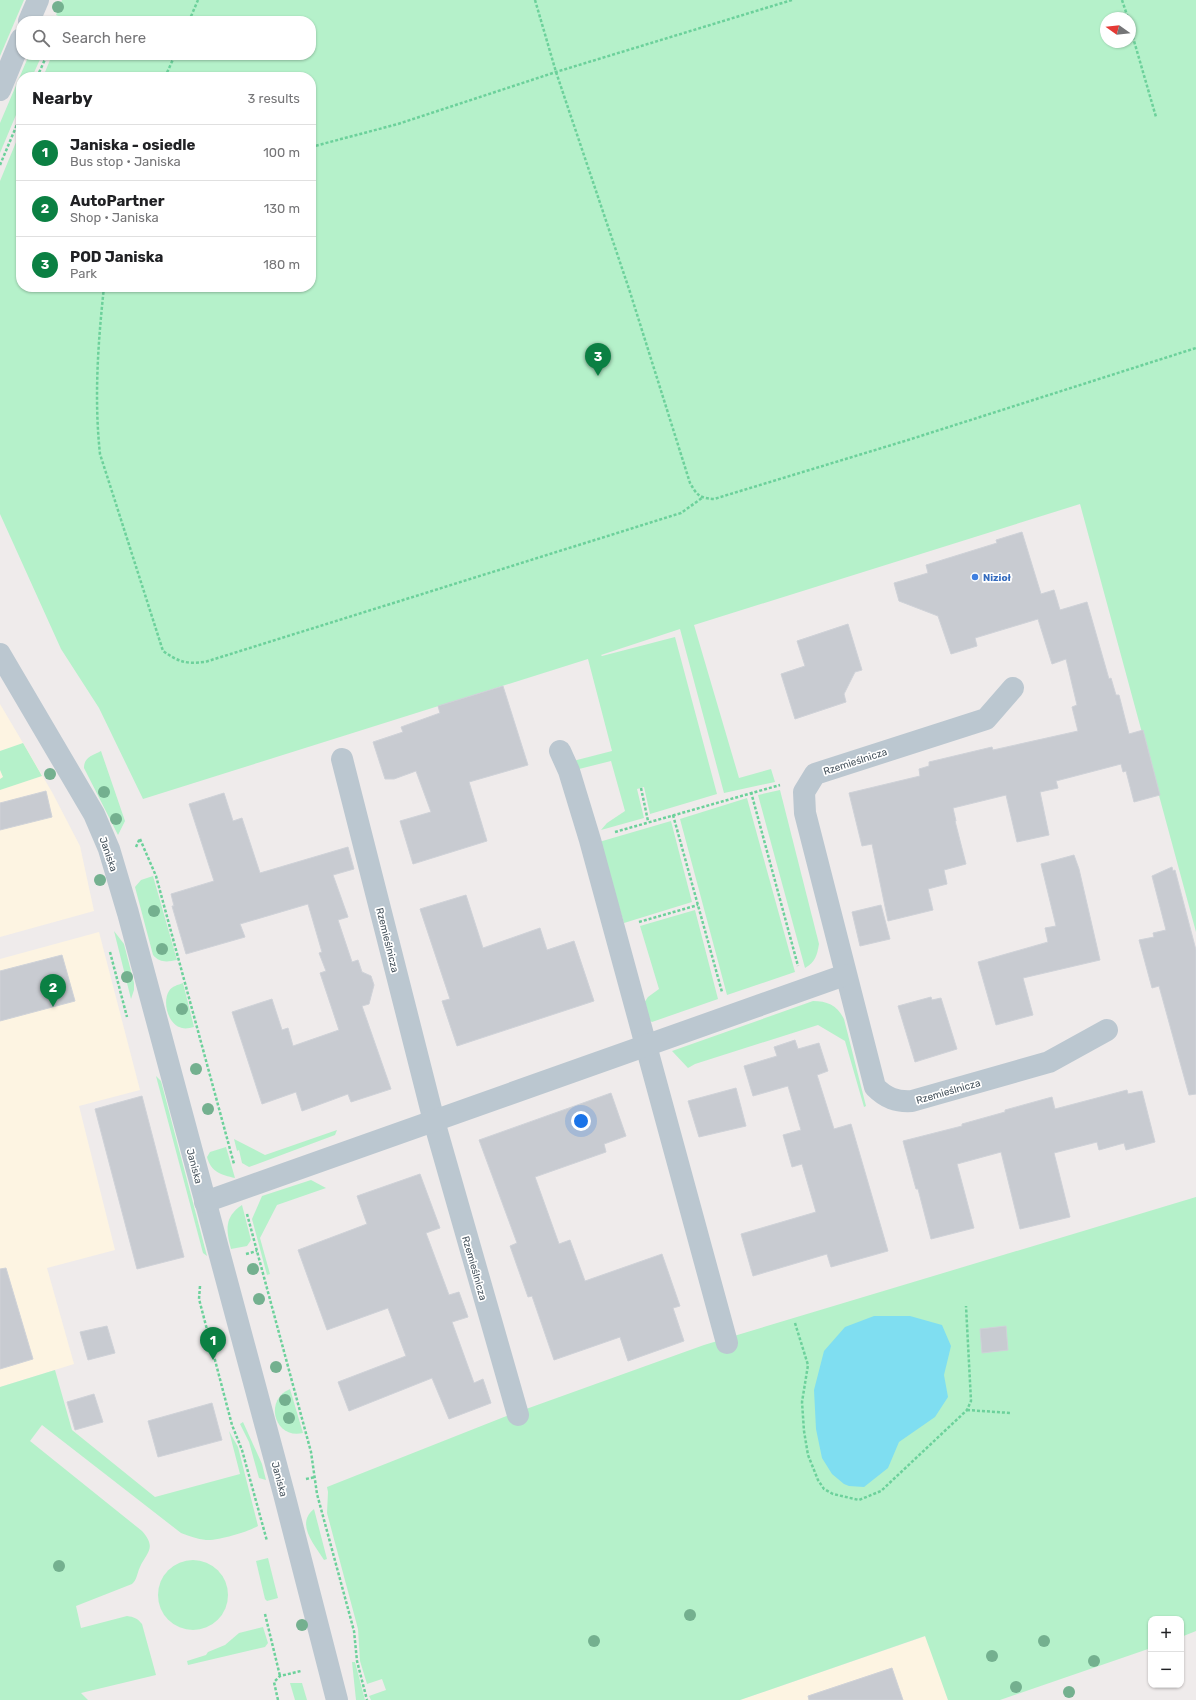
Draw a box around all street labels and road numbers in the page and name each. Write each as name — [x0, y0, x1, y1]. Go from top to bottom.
street label: Rzemieślnicza — [822, 746, 889, 778]
street label: Janiska — [97, 835, 120, 873]
street label: Rzemieślnicza — [373, 907, 401, 974]
street label: Rzemieślnicza — [915, 1077, 982, 1107]
street label: Janiska — [184, 1147, 204, 1185]
street label: Rzemieślnicza — [459, 1235, 489, 1302]
street label: Janiska — [269, 1460, 289, 1498]

